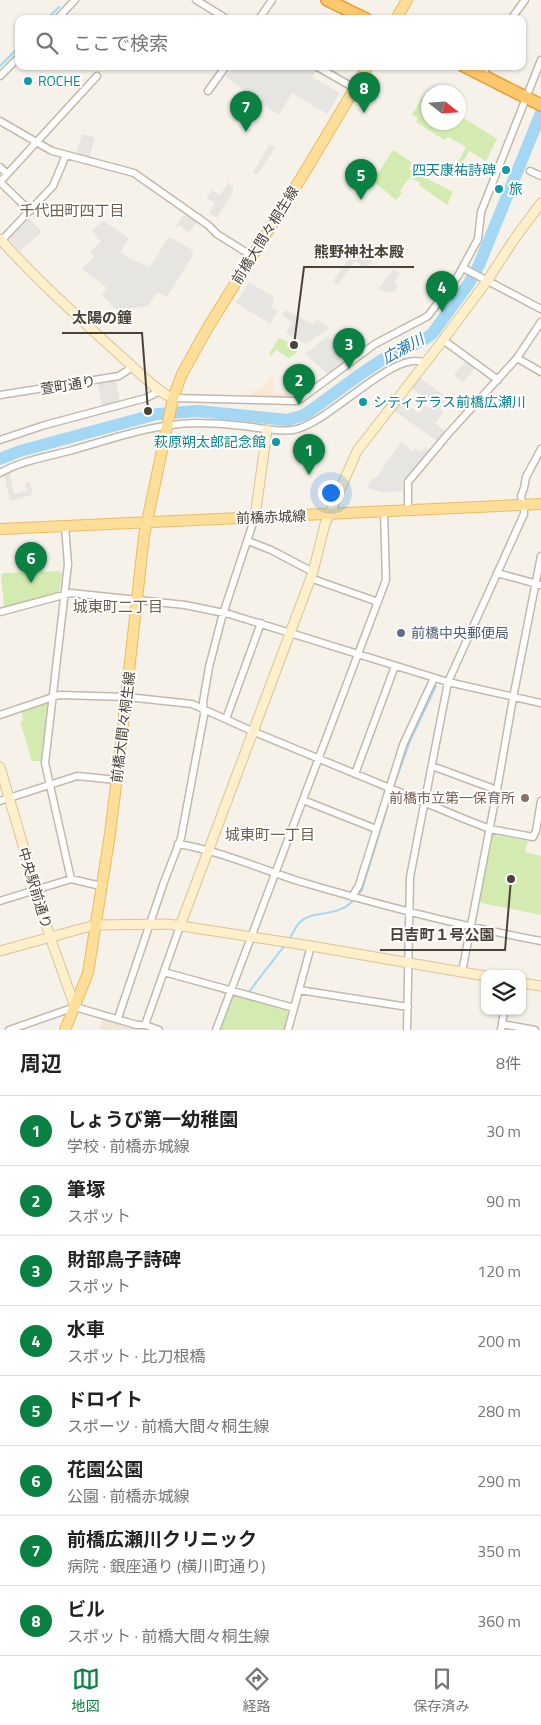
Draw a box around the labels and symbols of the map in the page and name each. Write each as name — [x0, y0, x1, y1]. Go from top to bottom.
place label: ROCHE — [38, 70, 81, 91]
pin: 8 — [348, 72, 380, 113]
marker: ROCHE — [22, 75, 34, 87]
north arrow — [421, 85, 466, 130]
pin: 7 — [230, 91, 262, 132]
pin: 5 — [345, 159, 377, 200]
place label: 四天康祐詩碑 — [412, 159, 496, 180]
marker: 四天康祐詩碑 — [500, 164, 512, 176]
place label: 旅 — [509, 178, 523, 199]
street label: 前橋大間々桐生線 — [226, 182, 303, 288]
marker: 旅 — [493, 183, 505, 195]
district label: 千代田町四丁目 — [19, 199, 125, 222]
callout: 熊野神社本殿 — [304, 237, 414, 267]
text: 熊野神社本殿 — [314, 240, 404, 263]
pin: 4 — [426, 271, 458, 312]
callout: 太陽の鐘 — [62, 303, 142, 333]
text: 太陽の鐘 — [72, 306, 132, 329]
water label: 広瀬川 — [377, 327, 430, 370]
pin: 3 — [333, 328, 365, 369]
pin: 2 — [283, 364, 315, 405]
street label: 萱町通り — [39, 370, 97, 399]
place label: シティテラス前橋広瀬川 — [373, 391, 526, 412]
marker: シティテラス前橋広瀬川 — [357, 396, 369, 408]
place label: 萩原朔太郎記念館 — [154, 431, 266, 452]
pin: 1 — [293, 434, 325, 475]
marker: 萩原朔太郎記念館 — [270, 436, 282, 448]
your location — [318, 480, 344, 506]
street label: 前橋赤城線 — [236, 505, 306, 528]
pin: 6 — [15, 542, 47, 583]
district label: 城東町二丁目 — [73, 595, 163, 618]
place label: 前橋中央郵便局 — [411, 622, 509, 643]
marker: 前橋中央郵便局 — [395, 627, 407, 639]
street label: 前橋大間々桐生線 — [105, 670, 140, 784]
place label: 前橋市立第一保育所 — [389, 787, 515, 808]
marker: 前橋市立第一保育所 — [519, 792, 531, 804]
district label: 城東町一丁目 — [225, 823, 315, 846]
street label: 中央駅前通り — [13, 845, 58, 931]
callout: 日吉町１号公園 — [380, 920, 505, 950]
text: 日吉町１号公園 — [389, 923, 495, 946]

